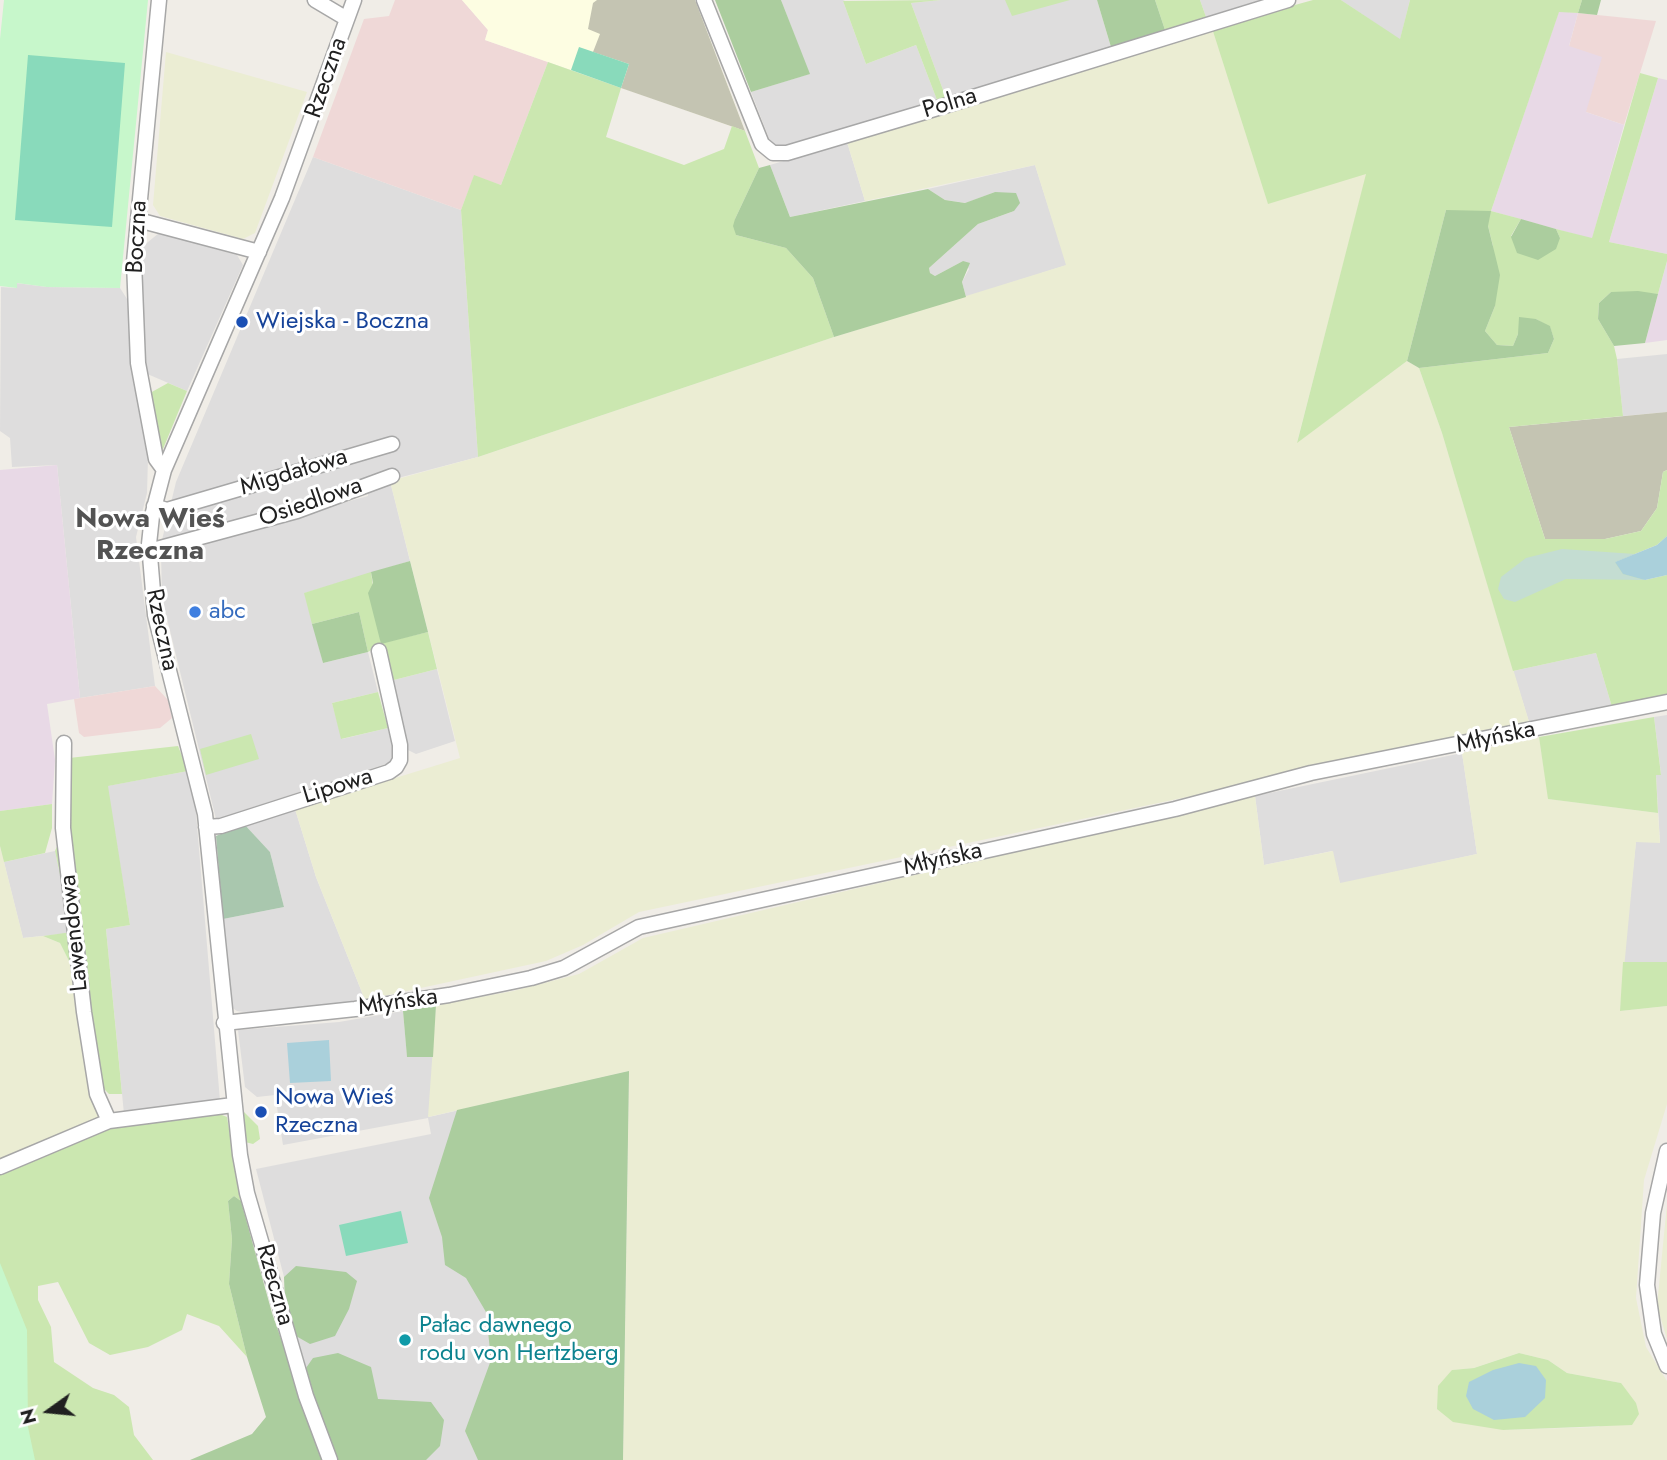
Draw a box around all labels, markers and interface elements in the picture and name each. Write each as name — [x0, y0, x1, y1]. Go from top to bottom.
street label: Rzeczna — [300, 34, 354, 122]
street label: Polna — [919, 82, 981, 126]
street label: Boczna — [122, 200, 154, 274]
place label: Wiejska - Boczna — [256, 308, 429, 336]
marker: Wiejska - Boczna — [234, 314, 250, 330]
street label: Migdałowa — [237, 443, 351, 503]
street label: Osiedlowa — [256, 472, 366, 534]
district label: Nowa Wieś Rzeczna — [75, 503, 225, 569]
street label: Rzeczna — [138, 586, 184, 674]
place label: abc — [209, 598, 246, 626]
marker: abc — [187, 604, 203, 620]
street label: Młyńska — [1454, 716, 1538, 760]
street label: Lipowa — [300, 763, 376, 811]
street label: Młyńska — [901, 837, 985, 883]
street label: Lawendowa — [55, 873, 95, 993]
street label: Młyńska — [356, 983, 440, 1023]
place label: Nowa Wieś Rzeczna — [275, 1084, 393, 1140]
marker: Nowa Wieś Rzeczna — [253, 1104, 269, 1120]
street label: Rzeczna — [249, 1241, 299, 1329]
place label: Pałac dawnego rodu von Hertzberg — [419, 1312, 619, 1368]
marker: Pałac dawnego rodu von Hertzberg — [397, 1332, 413, 1348]
north arrow — [14, 1376, 84, 1446]
text: N — [13, 1406, 43, 1427]

